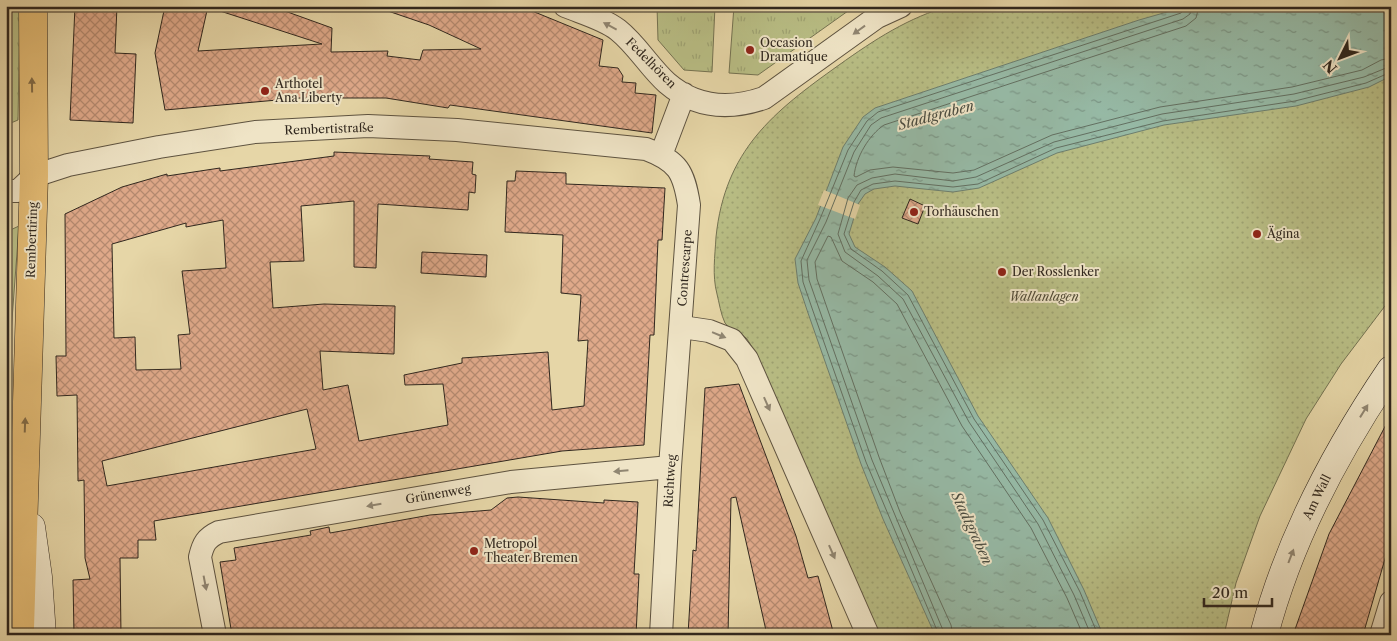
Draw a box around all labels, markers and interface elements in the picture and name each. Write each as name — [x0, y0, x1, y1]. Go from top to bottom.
one-way arrow — [603, 22, 618, 30]
one-way arrow — [852, 25, 866, 35]
north arrow — [1314, 32, 1364, 82]
street label: Fedelhören — [623, 34, 680, 91]
place label: Occasion Dramatique — [760, 35, 828, 64]
marker: Occasion Dramatique — [744, 44, 756, 56]
text: N — [1320, 56, 1341, 77]
place label: Arthotel Ana Liberty — [274, 76, 343, 105]
one-way arrow — [28, 77, 36, 93]
marker: Arthotel Ana Liberty — [259, 85, 271, 97]
water label: Stadtgraben — [895, 96, 976, 134]
street label: Rembertistraße — [284, 119, 374, 138]
street label: Rembertiring — [23, 201, 40, 278]
place label: Torhäuschen — [924, 204, 999, 219]
marker: Torhäuschen — [908, 206, 920, 218]
place label: Ägina — [1266, 225, 1300, 241]
marker: Ägina — [1251, 228, 1263, 240]
street label: Contrescarpe — [674, 229, 695, 307]
place label: Der Rosslenker — [1012, 264, 1099, 279]
marker: Der Rosslenker — [996, 266, 1008, 278]
park label: Wallanlagen — [1009, 289, 1079, 304]
one-way arrow — [712, 331, 727, 339]
one-way arrow — [763, 397, 771, 411]
one-way arrow — [1359, 404, 1368, 417]
one-way arrow — [21, 417, 29, 433]
street label: Richtweg — [660, 453, 679, 508]
one-way arrow — [613, 468, 629, 476]
street label: Am Wall — [1299, 471, 1334, 523]
street label: Grünenweg — [404, 480, 472, 507]
water label: Stadtgraben — [947, 488, 997, 567]
one-way arrow — [366, 502, 382, 510]
place label: Metropol Theater Bremen — [484, 536, 578, 565]
marker: Metropol Theater Bremen — [468, 545, 480, 557]
one-way arrow — [829, 545, 837, 559]
one-way arrow — [1287, 548, 1295, 563]
one-way arrow — [201, 575, 209, 591]
scale bar — [1204, 576, 1272, 608]
text: 20 m — [1212, 583, 1248, 602]

